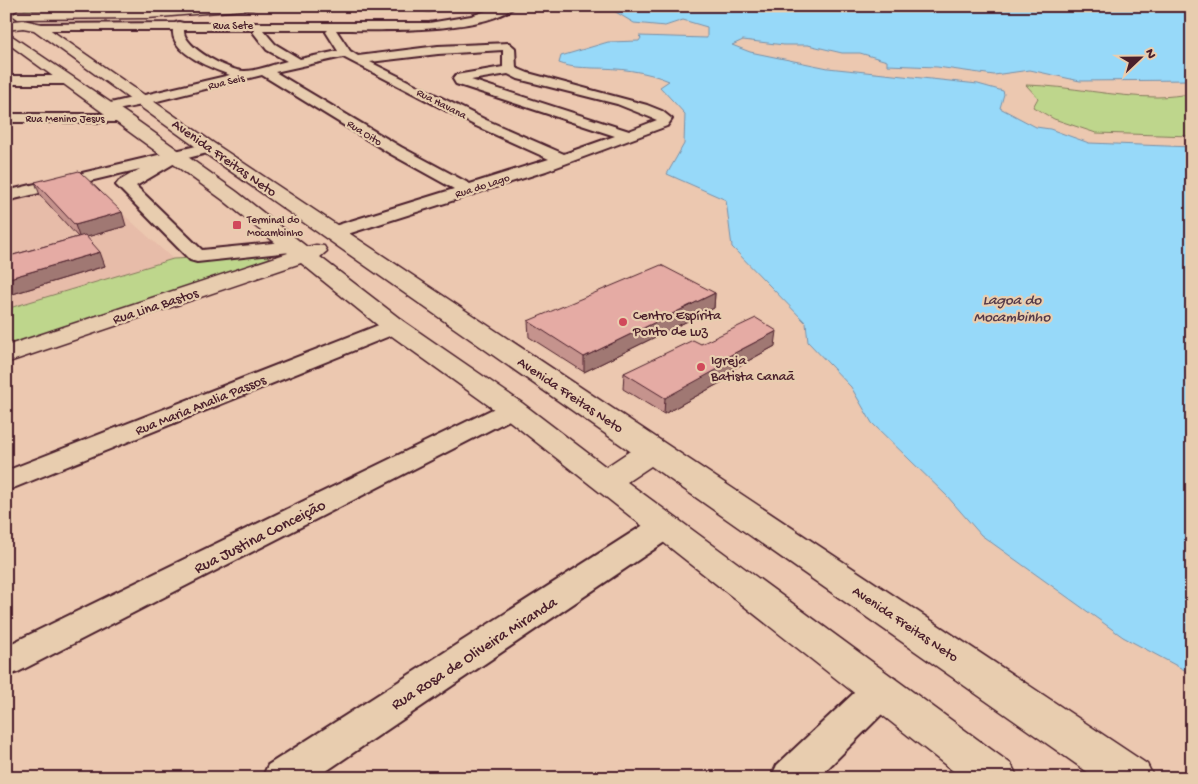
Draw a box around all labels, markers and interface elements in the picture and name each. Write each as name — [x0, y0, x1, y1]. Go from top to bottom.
street label: Rua Sete — [213, 21, 254, 33]
north arrow — [1116, 32, 1166, 82]
text: N — [1140, 47, 1159, 61]
street label: Rua Seis — [207, 72, 247, 93]
street label: Rua Havana — [414, 87, 469, 123]
street label: Rua Menino Jesus — [26, 114, 105, 126]
street label: Avenida Freitas Neto — [168, 116, 279, 202]
street label: Rua Oito — [344, 118, 384, 149]
street label: Rua do Lago — [454, 172, 512, 201]
place label: Terminal do Mocambinho — [246, 215, 303, 240]
marker: Terminal do Mocambinho — [231, 219, 243, 231]
street label: Rua Lina Bastos — [111, 285, 202, 329]
water label: Lagoa do Mocambinho — [974, 292, 1051, 327]
place label: Centro Espírita Ponto de Luz — [632, 308, 722, 341]
marker: Centro Espírita Ponto de Luz — [617, 316, 629, 328]
place label: Igreja Batista Canaã — [710, 353, 795, 386]
street label: Avenida Freitas Neto — [513, 354, 626, 438]
marker: Igreja Batista Canaã — [695, 361, 707, 373]
street label: Rua Maria Analia Passos — [133, 372, 270, 440]
street label: Rua Justina Conceição — [192, 497, 330, 580]
street label: Avenida Freitas Neto — [848, 583, 961, 667]
street label: Rua Rosa de Oliveira Miranda — [388, 594, 562, 716]

